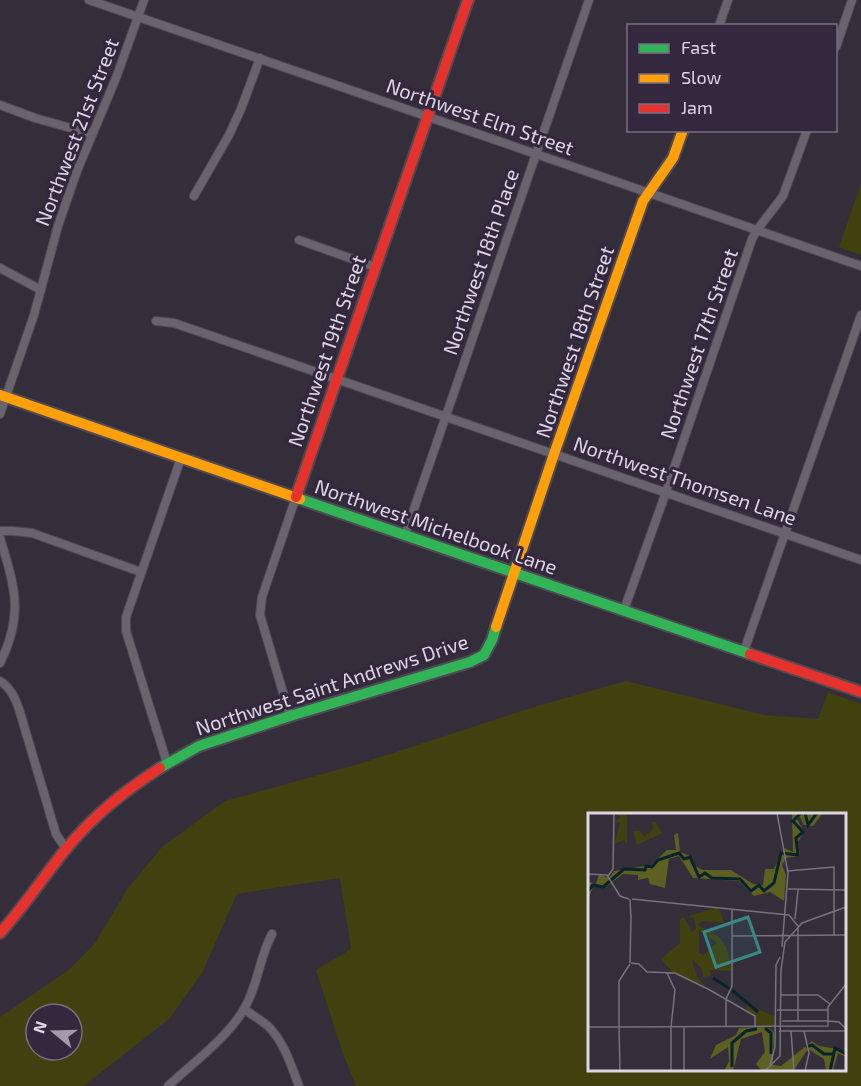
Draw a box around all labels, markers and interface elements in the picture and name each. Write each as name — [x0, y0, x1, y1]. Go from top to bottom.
legend — [627, 24, 837, 132]
street label: Northwest 21st Street — [29, 34, 123, 229]
text: Fast — [681, 36, 716, 58]
text: Slow — [681, 66, 722, 88]
street label: Northwest Elm Street — [383, 73, 578, 160]
text: Jam — [681, 96, 713, 118]
street label: Northwest 18th Place — [437, 166, 523, 358]
street label: Northwest 18th Street — [530, 242, 618, 441]
street label: Northwest 17th Street — [654, 245, 742, 442]
street label: Northwest 19th Street — [282, 251, 370, 450]
street label: Northwest Thomsen Lane — [571, 431, 800, 530]
street label: Northwest Michelbook Lane — [312, 473, 561, 579]
street label: Northwest Saint Andrews Drive — [192, 629, 471, 740]
inset map — [588, 813, 846, 1071]
north arrow — [24, 1002, 84, 1062]
text: N — [28, 1018, 50, 1036]

